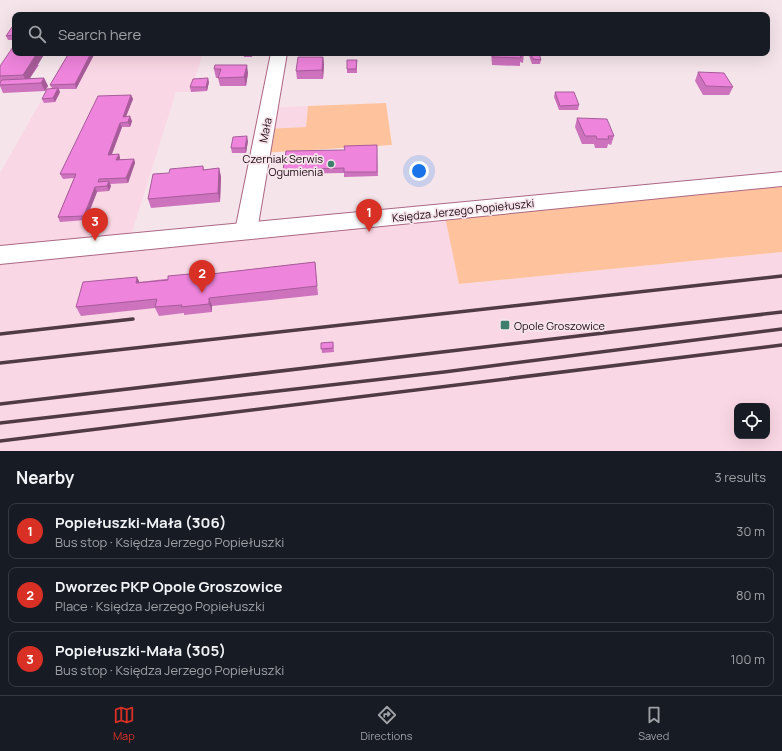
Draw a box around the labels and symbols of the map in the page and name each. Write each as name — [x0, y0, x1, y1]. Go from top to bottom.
street label: Mała — [255, 116, 275, 144]
place label: Czerniak Serwis Ogumienia — [243, 151, 323, 179]
marker: Czerniak Serwis Ogumienia — [326, 159, 336, 169]
your location — [409, 161, 429, 181]
street label: Księdza Jerzego Popiełuszki — [391, 195, 535, 225]
pin: 1 — [356, 199, 382, 232]
pin: 3 — [82, 208, 108, 241]
pin: 2 — [189, 260, 215, 293]
place label: Opole Groszowice — [514, 318, 606, 333]
marker: Opole Groszowice — [499, 319, 511, 331]

